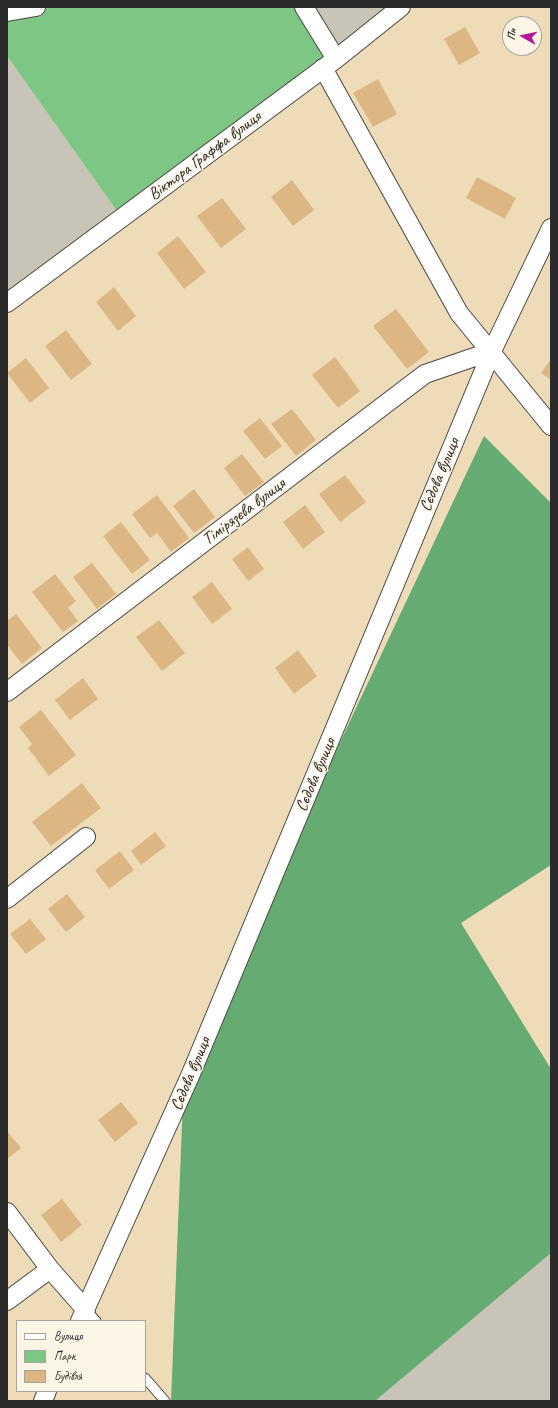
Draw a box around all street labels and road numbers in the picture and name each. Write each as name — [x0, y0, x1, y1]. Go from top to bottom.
street label: Віктора Граффа вулиця — [145, 107, 265, 205]
street label: Сєдова вулиця — [415, 435, 465, 515]
street label: Тімірязєва вулиця — [198, 474, 290, 550]
street label: Сєдова вулиця — [291, 735, 341, 815]
street label: Сєдова вулиця — [166, 1034, 216, 1114]

